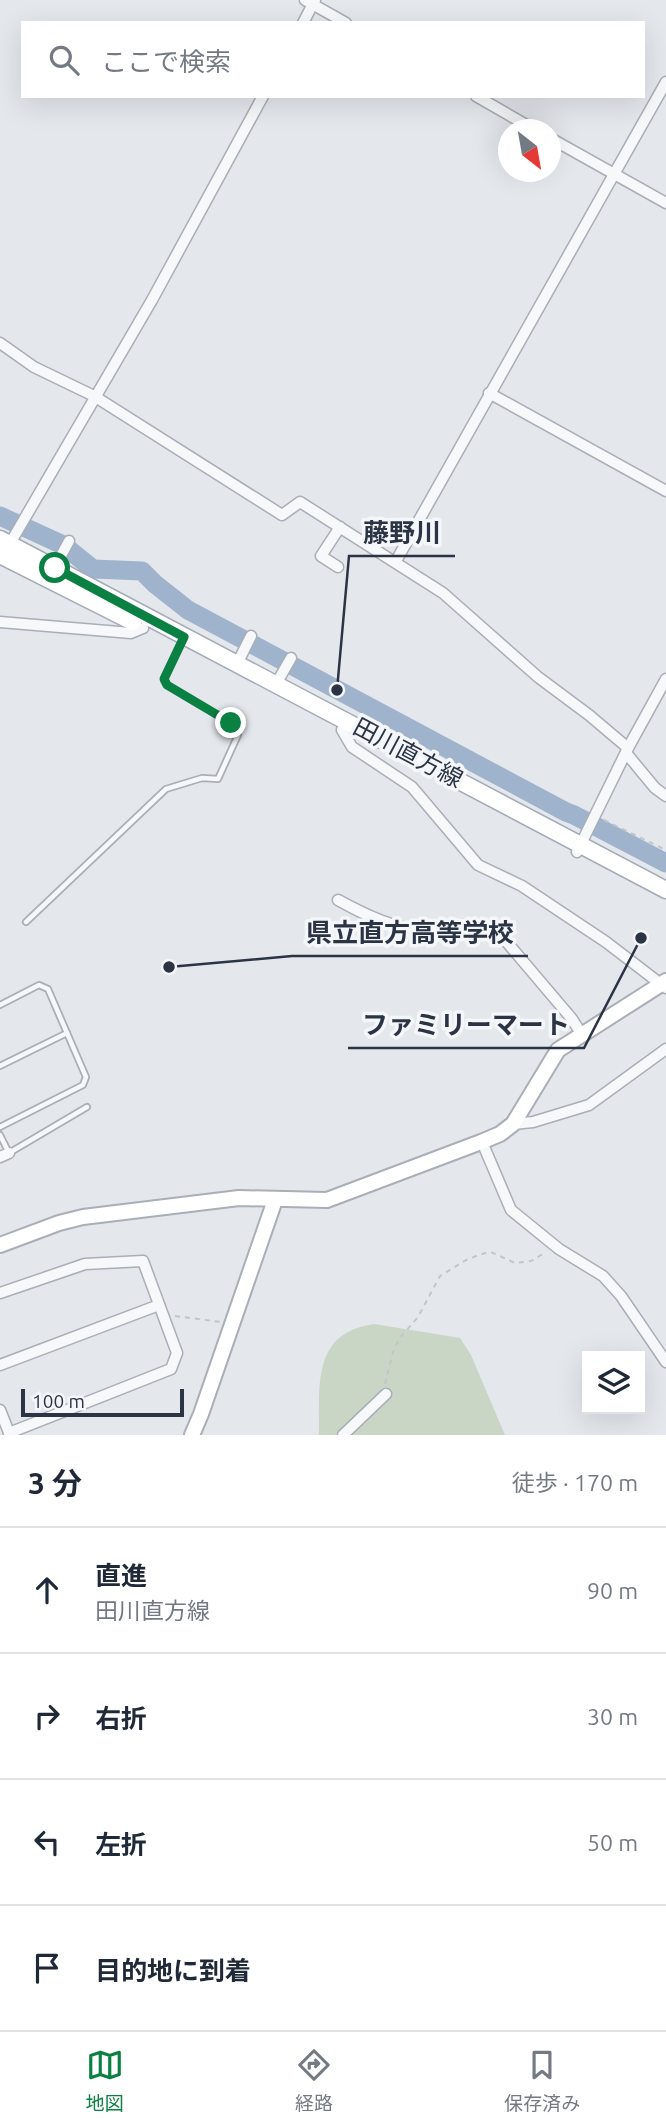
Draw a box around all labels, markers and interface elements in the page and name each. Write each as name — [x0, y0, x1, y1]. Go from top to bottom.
search box — [21, 21, 645, 98]
icon: search — [45, 41, 83, 79]
text: ここで検索 — [101, 47, 231, 76]
north arrow — [498, 119, 561, 182]
callout: 藤野川 — [349, 509, 455, 556]
text: 藤野川 — [363, 518, 441, 547]
route start — [39, 552, 70, 583]
route end — [215, 707, 246, 738]
street label: 田川直方線 — [349, 712, 468, 793]
callout: 県立直方高等学校 — [292, 909, 528, 956]
text: 県立直方高等学校 — [306, 918, 514, 947]
callout: ファミリーマート — [348, 1001, 584, 1048]
text: ファミリーマート — [362, 1010, 570, 1039]
map controls — [582, 1351, 645, 1414]
button: layers — [582, 1351, 645, 1414]
scale bar — [21, 1386, 184, 1418]
text: 100 m — [32, 1390, 85, 1412]
text: 3 分 — [28, 1466, 82, 1500]
text: 徒歩 · 170 m — [512, 1470, 638, 1495]
text: 直進 — [95, 1561, 147, 1590]
icon: ahead — [28, 1571, 66, 1609]
text: 90 m — [587, 1578, 638, 1603]
text: 田川直方線 — [95, 1598, 210, 1623]
icon: right — [28, 1697, 66, 1735]
text: 右折 — [95, 1704, 147, 1733]
text: 30 m — [587, 1704, 638, 1729]
icon: left — [28, 1823, 66, 1861]
text: 左折 — [95, 1830, 147, 1859]
text: 50 m — [587, 1830, 638, 1855]
icon: arrive — [28, 1949, 66, 1987]
text: 目的地に到着 — [95, 1956, 251, 1985]
tab: 地図 — [86, 2046, 124, 2115]
tab: 経路 — [295, 2046, 333, 2115]
tab: 保存済み — [504, 2046, 580, 2115]

